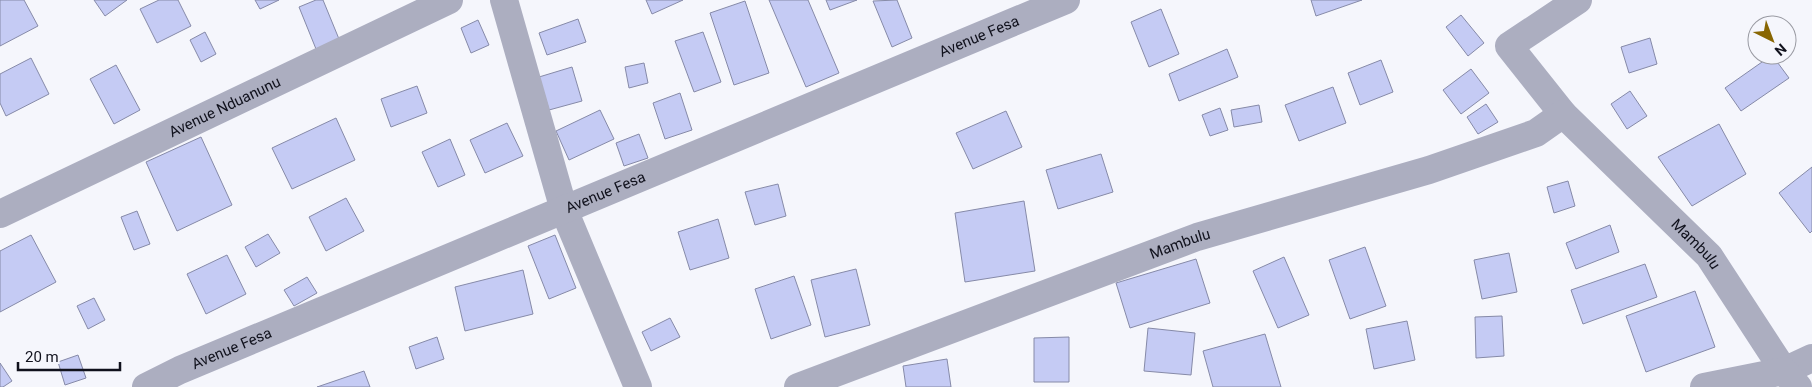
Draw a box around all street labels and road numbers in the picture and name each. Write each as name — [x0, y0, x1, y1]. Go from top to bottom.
street label: Avenue Fesa — [936, 12, 1022, 61]
street label: Avenue Nduanunu — [166, 73, 284, 141]
street label: Avenue Fesa — [563, 168, 648, 217]
street label: Mambulu — [1667, 215, 1724, 273]
street label: Mambulu — [1147, 225, 1212, 263]
street label: Avenue Fesa — [189, 324, 274, 373]

